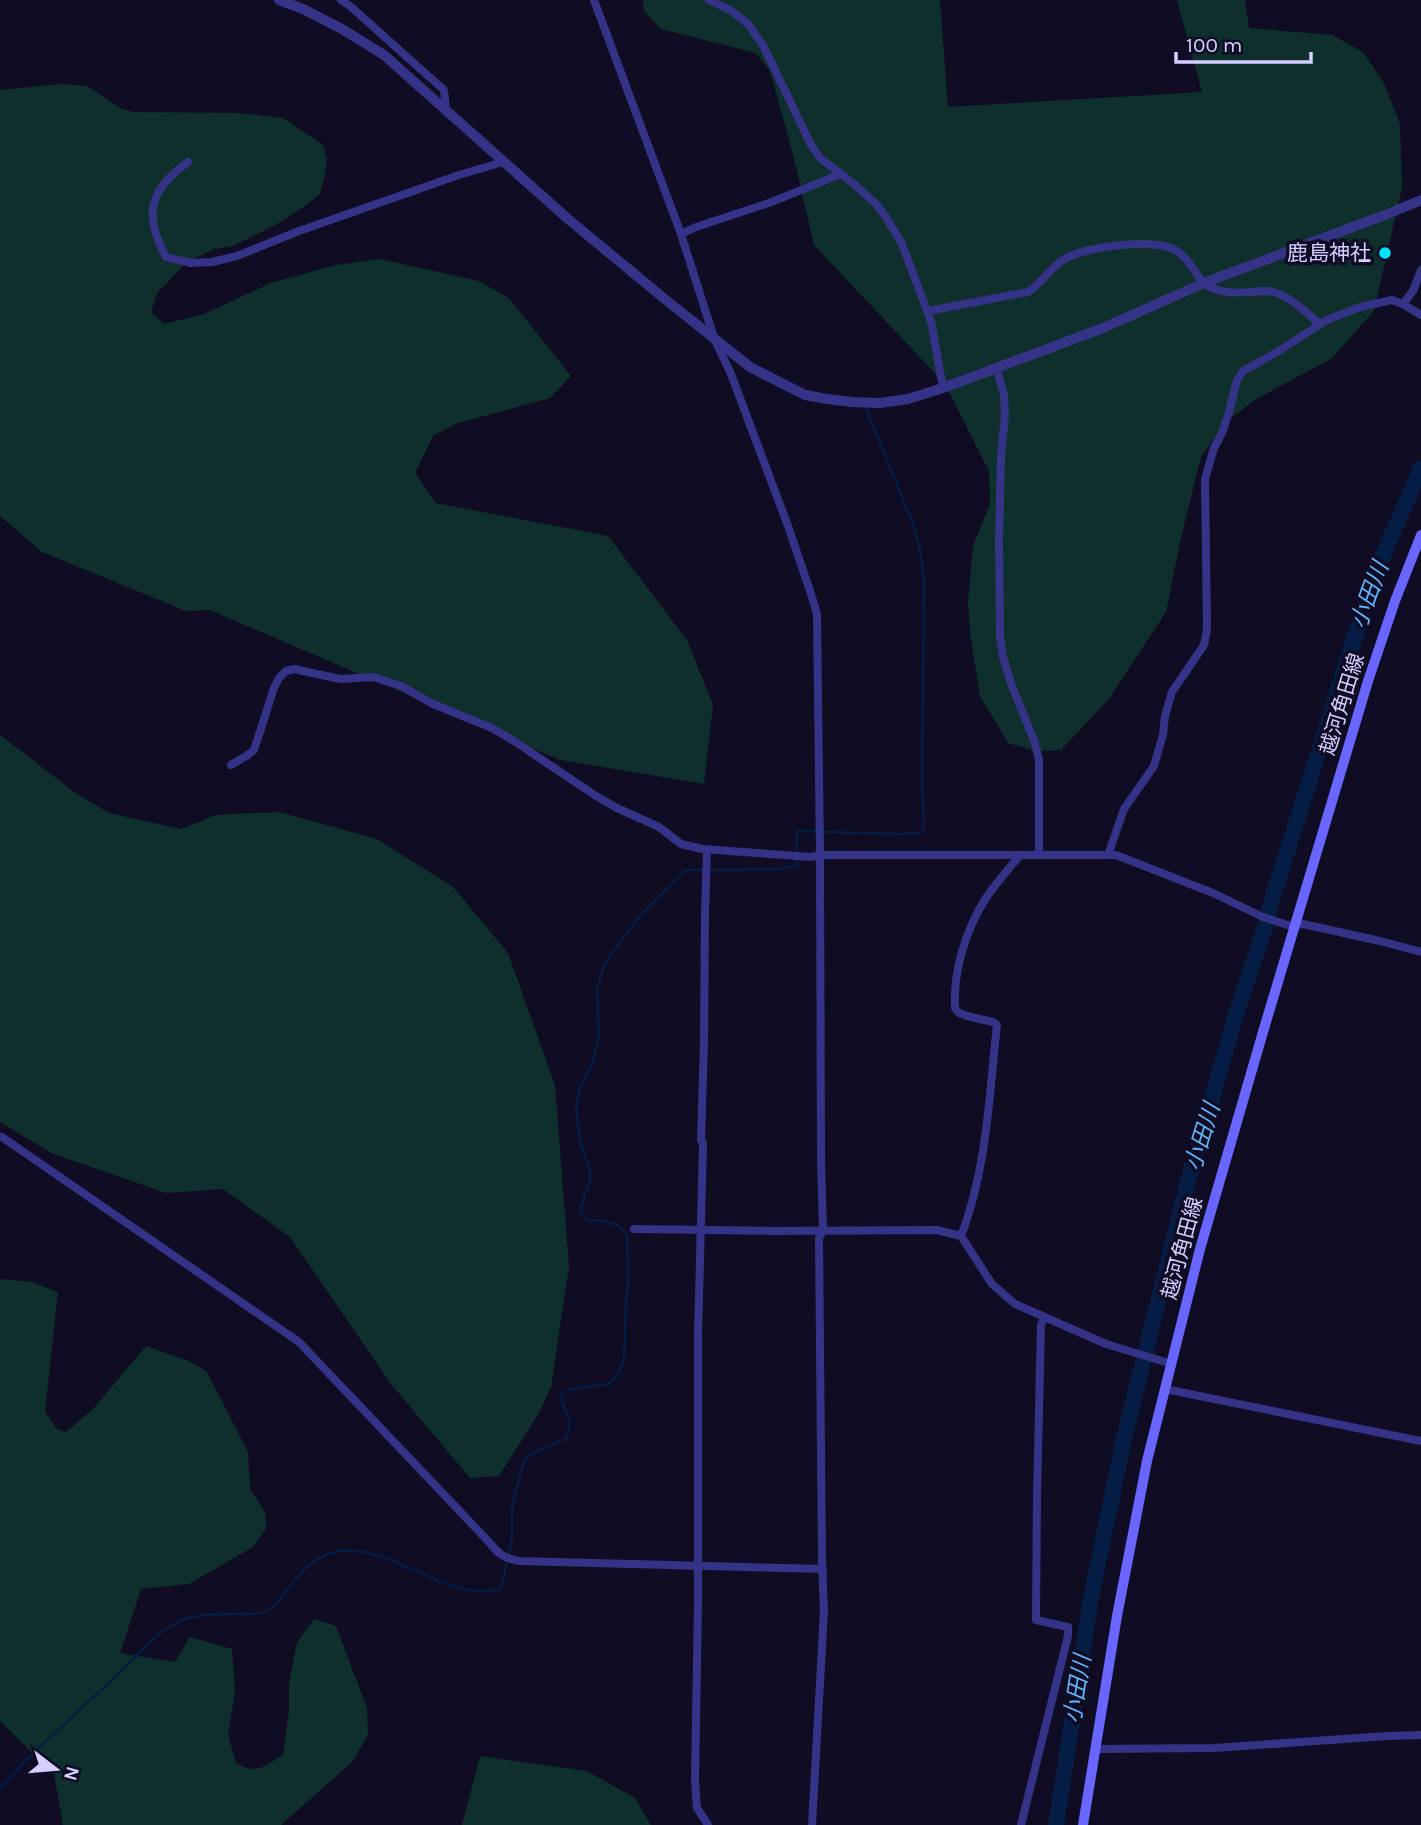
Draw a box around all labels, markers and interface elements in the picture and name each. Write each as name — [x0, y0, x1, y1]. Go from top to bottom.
scale bar — [1176, 21, 1311, 65]
text: 100 m — [1186, 33, 1243, 57]
place label: 鹿島神社 — [1287, 241, 1371, 265]
marker: 鹿島神社 — [1377, 245, 1393, 261]
water label: 小田川 — [1345, 555, 1395, 632]
street label: 越河角田線 — [1315, 650, 1369, 758]
water label: 小田川 — [1179, 1097, 1226, 1174]
street label: 越河角田線 — [1157, 1194, 1207, 1302]
water label: 小田川 — [1059, 1650, 1097, 1725]
north arrow — [21, 1734, 91, 1804]
text: N — [59, 1764, 84, 1783]

